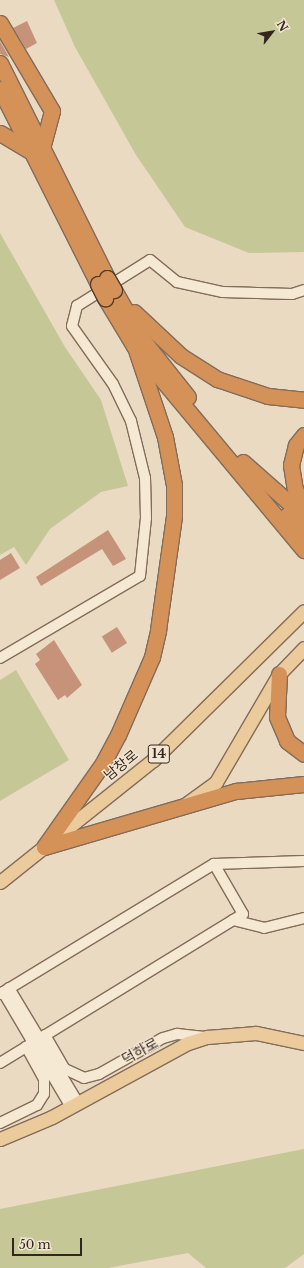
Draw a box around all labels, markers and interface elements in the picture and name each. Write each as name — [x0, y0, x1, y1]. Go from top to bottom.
north arrow — [252, 12, 292, 52]
text: N — [274, 18, 291, 34]
road number: 14 — [147, 743, 171, 765]
street label: 남창로 — [101, 746, 141, 784]
street label: 덕하로 — [119, 1034, 161, 1068]
scale bar — [14, 1230, 84, 1256]
text: 50 m — [19, 1237, 51, 1252]

